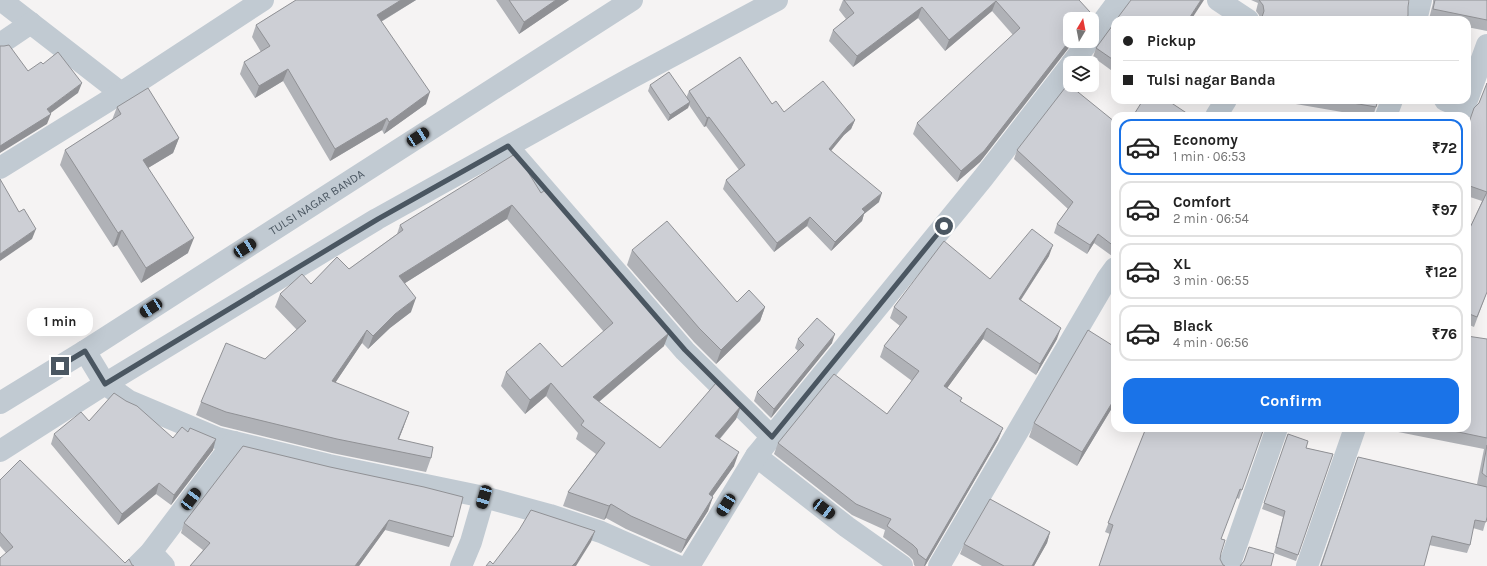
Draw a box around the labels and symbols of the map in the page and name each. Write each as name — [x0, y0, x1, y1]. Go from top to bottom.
north arrow — [1063, 12, 1099, 48]
car — [405, 125, 431, 149]
street label: TULSI NAGAR BANDA — [267, 167, 367, 238]
route start — [935, 217, 953, 235]
car — [232, 236, 258, 260]
car — [138, 296, 164, 320]
callout: 1 min — [27, 308, 93, 336]
route end — [51, 357, 69, 375]
car — [475, 484, 493, 510]
car — [179, 486, 203, 512]
car — [715, 492, 737, 518]
car — [811, 497, 837, 521]

